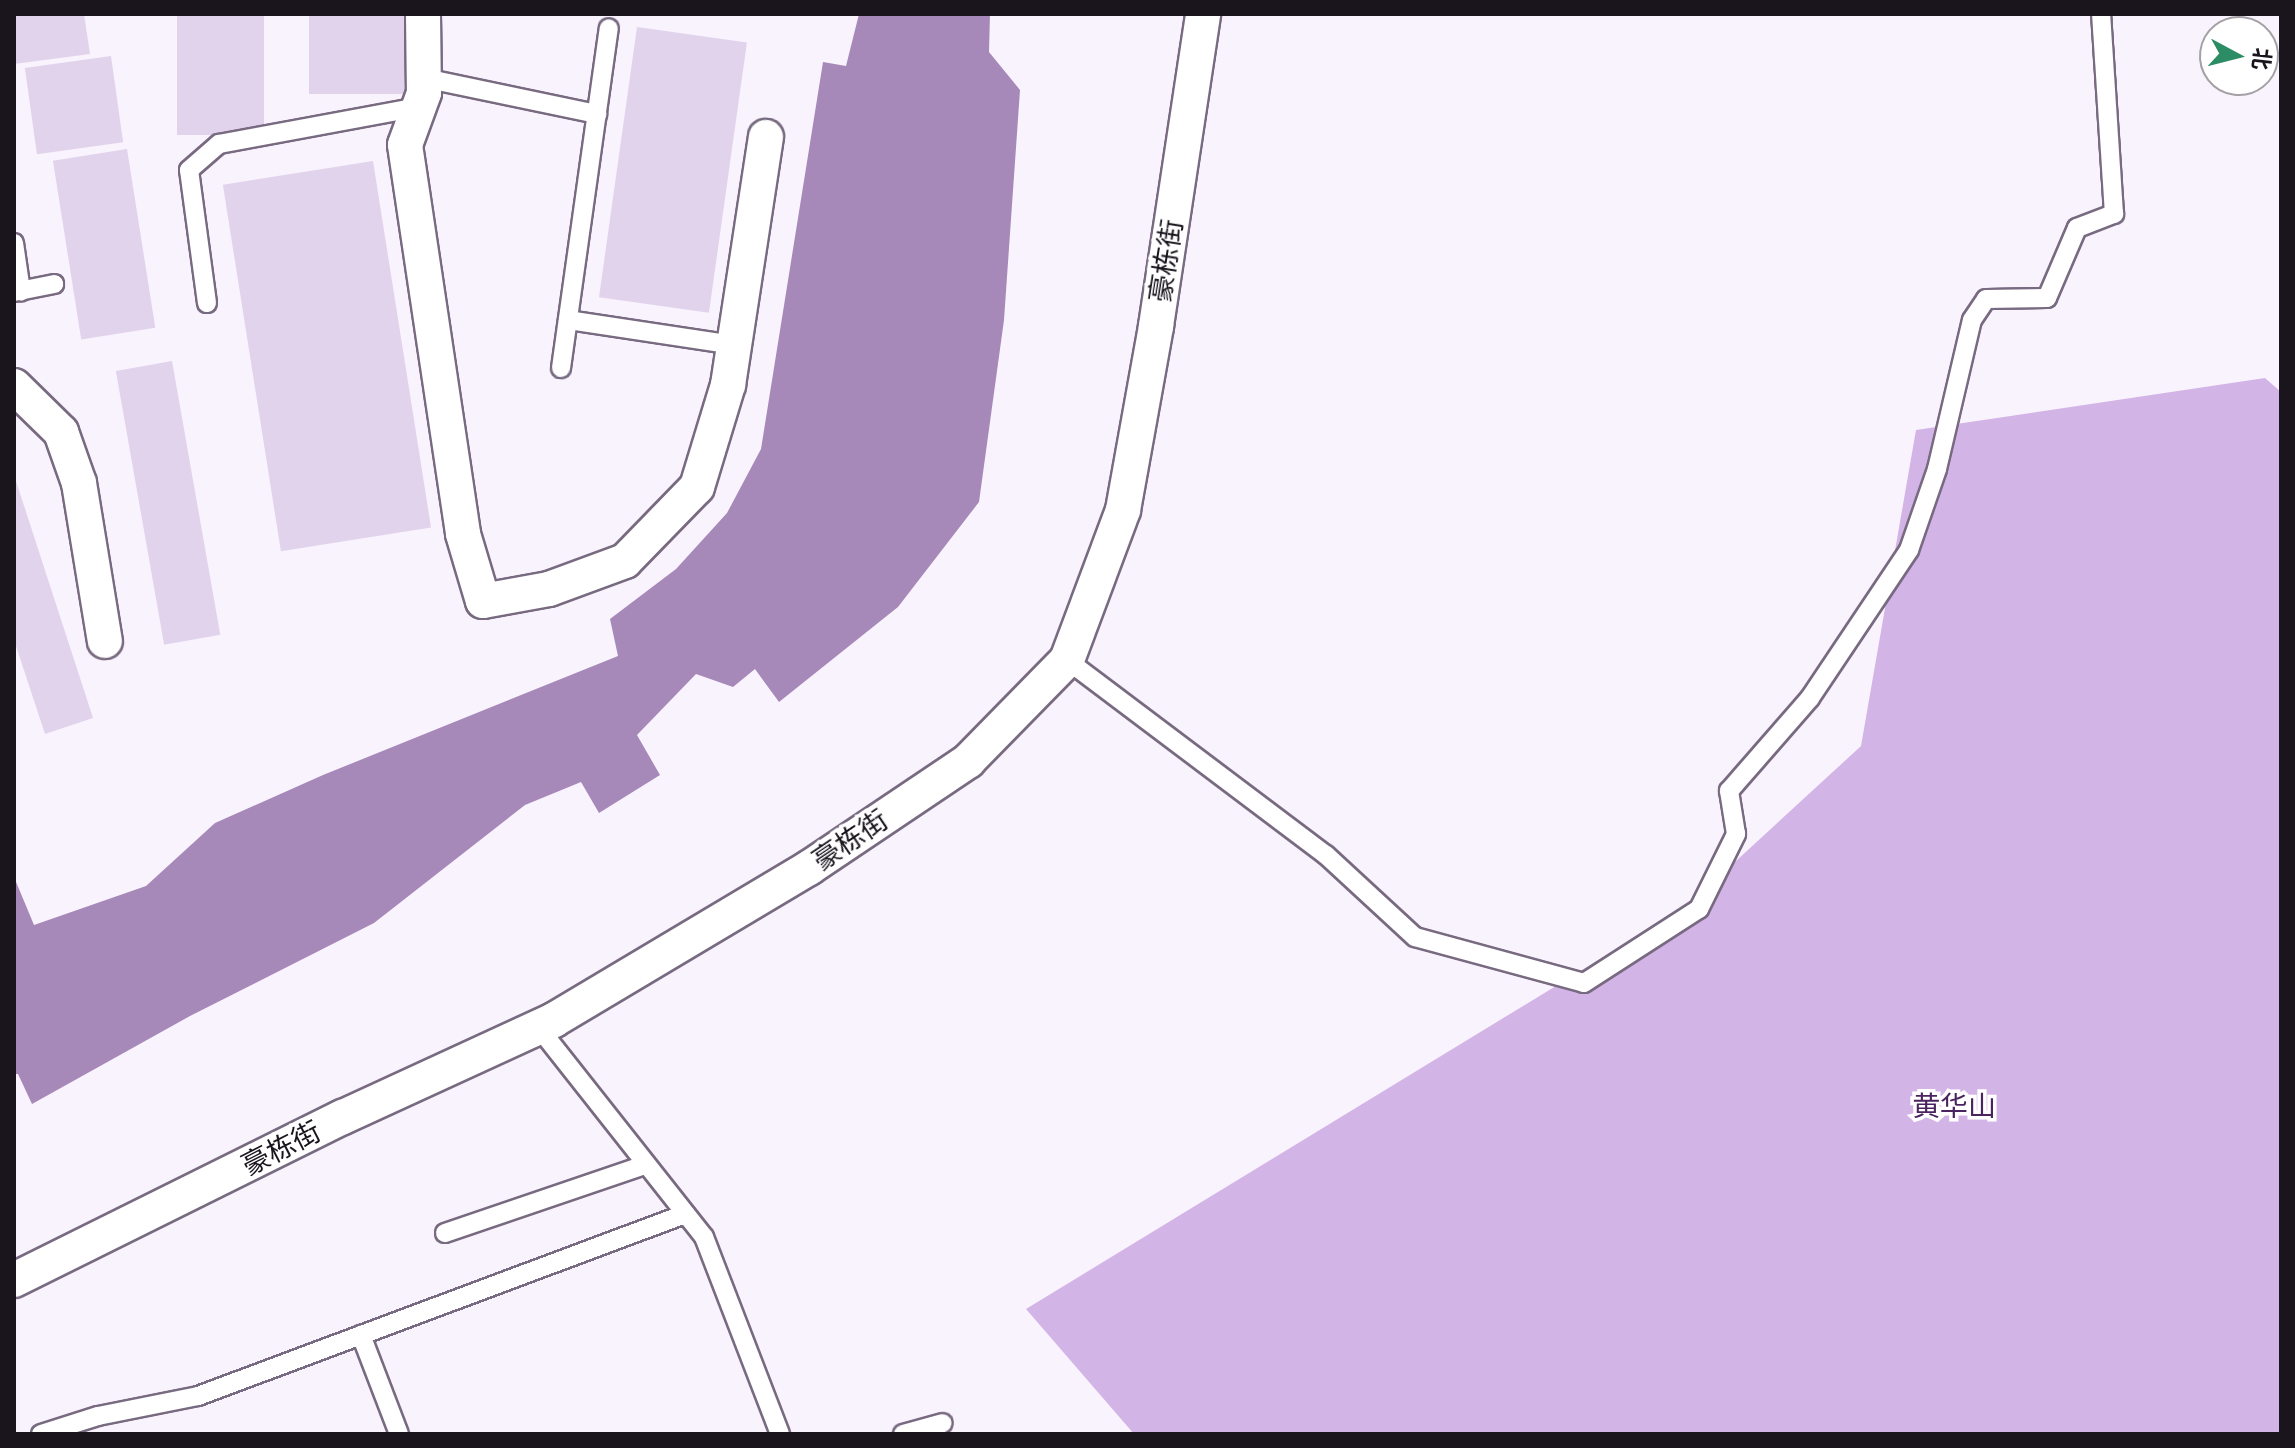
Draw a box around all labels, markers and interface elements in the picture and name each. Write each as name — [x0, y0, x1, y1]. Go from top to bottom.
north arrow — [2199, 16, 2279, 96]
text: 北 — [2247, 46, 2276, 71]
street label: 豪栋街 — [1143, 217, 1189, 305]
street label: 豪栋街 — [806, 803, 894, 877]
park label: 黄华山 — [1912, 1089, 1996, 1123]
street label: 豪栋街 — [236, 1114, 326, 1182]

